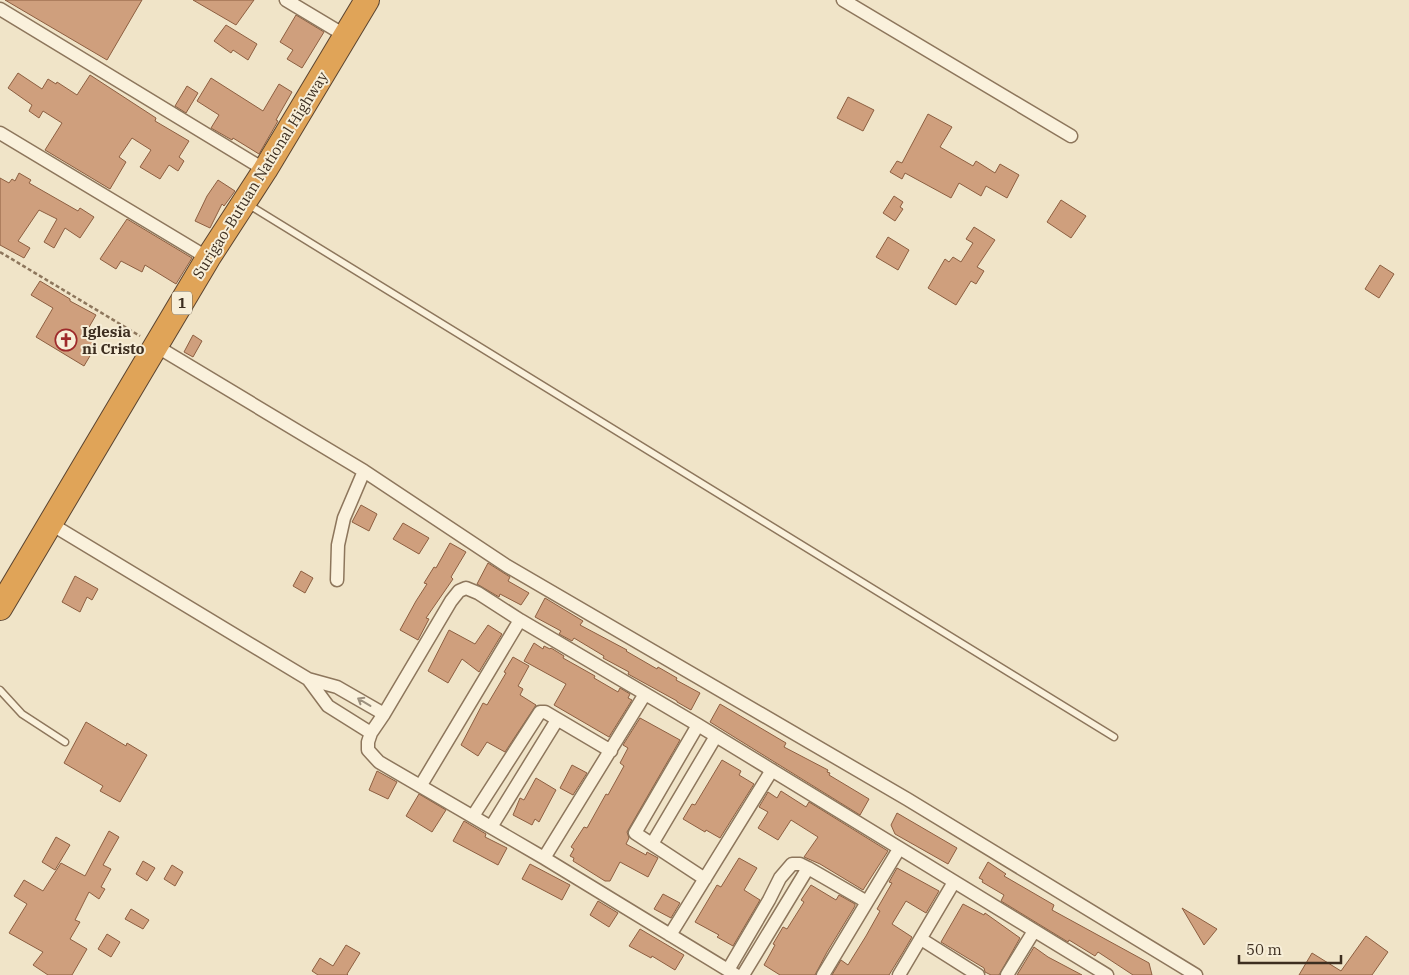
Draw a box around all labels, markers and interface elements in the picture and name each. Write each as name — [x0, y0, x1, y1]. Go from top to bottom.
street label: Surigao-Butuan National Highway — [188, 68, 332, 282]
road number: 1 — [172, 292, 192, 314]
place label: Iglesia ni Cristo — [82, 322, 145, 358]
church icon: Iglesia ni Cristo — [54, 328, 78, 352]
one-way arrow — [357, 697, 371, 707]
scale bar — [1239, 932, 1342, 964]
text: 50 m — [1246, 940, 1282, 959]

